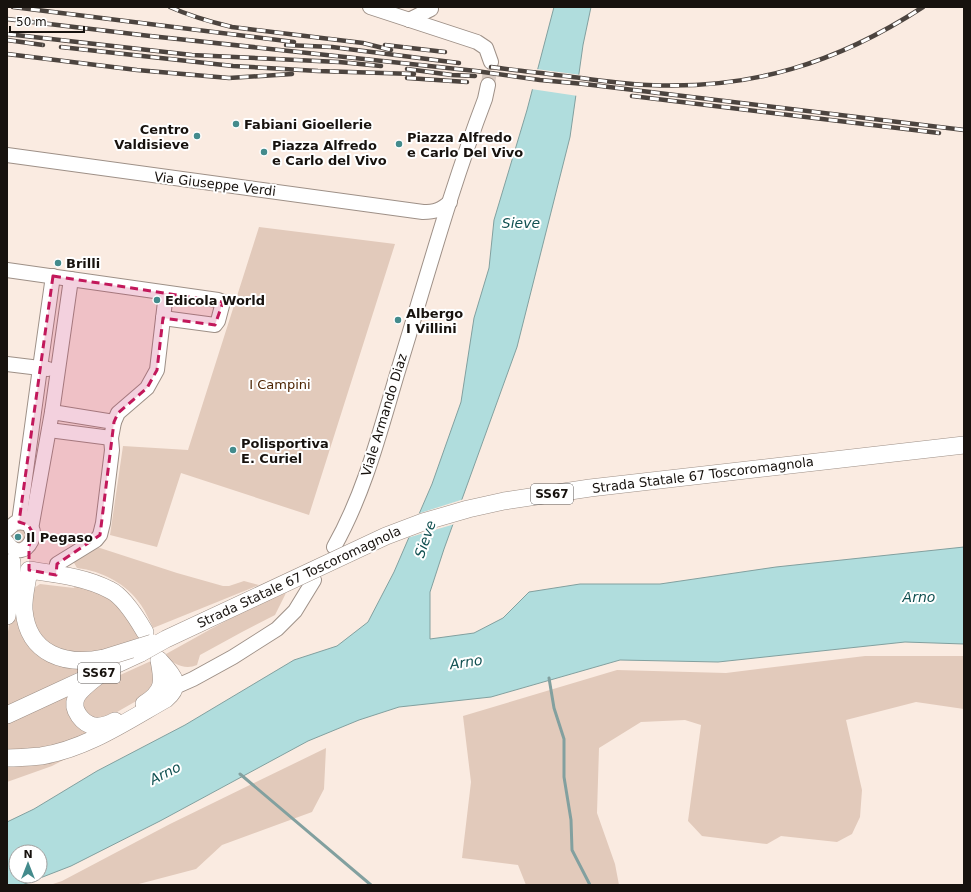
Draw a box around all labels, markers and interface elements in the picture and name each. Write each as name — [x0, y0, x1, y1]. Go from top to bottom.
scale bar — [10, 8, 84, 34]
text: 50 m — [16, 15, 47, 29]
place label: Fabiani Gioellerie — [244, 117, 372, 132]
marker: Fabiani Gioellerie — [231, 119, 241, 129]
place label: Centro Valdisieve — [114, 122, 189, 152]
place label: Piazza Alfredo e Carlo Del Vivo — [407, 130, 523, 160]
marker: Centro Valdisieve — [192, 131, 202, 141]
place label: Piazza Alfredo e Carlo del Vivo — [272, 138, 387, 168]
marker: Piazza Alfredo e Carlo Del Vivo — [394, 139, 404, 149]
marker: Piazza Alfredo e Carlo del Vivo — [259, 147, 269, 157]
street label: Via Giuseppe Verdi — [153, 169, 277, 199]
water label: Sieve — [502, 215, 540, 231]
place label: Brilli — [66, 256, 100, 271]
marker: Brilli — [53, 258, 63, 268]
place label: Edicola World — [165, 293, 265, 308]
marker: Edicola World — [152, 295, 162, 305]
place label: Albergo I Villini — [406, 306, 463, 336]
marker: Albergo I Villini — [393, 315, 403, 325]
street label: Viale Armando Diaz — [358, 352, 410, 478]
park label: I Campini — [249, 377, 311, 392]
place label: Polisportiva E. Curiel — [241, 436, 329, 466]
marker: Polisportiva E. Curiel — [228, 445, 238, 455]
street label: Strada Statale 67 Toscoromagnola — [591, 454, 815, 496]
road number: SS67 — [531, 484, 573, 504]
water label: Sieve — [411, 518, 439, 560]
street label: Strada Statale 67 Toscoromagnola — [195, 523, 403, 631]
place label: Il Pegaso — [26, 530, 93, 545]
marker: Il Pegaso — [13, 532, 23, 542]
water label: Arno — [902, 589, 935, 605]
water label: Arno — [448, 652, 483, 672]
road number: SS67 — [78, 663, 120, 683]
water label: Arno — [146, 758, 183, 788]
north arrow — [8, 844, 48, 884]
text: N — [23, 848, 33, 861]

